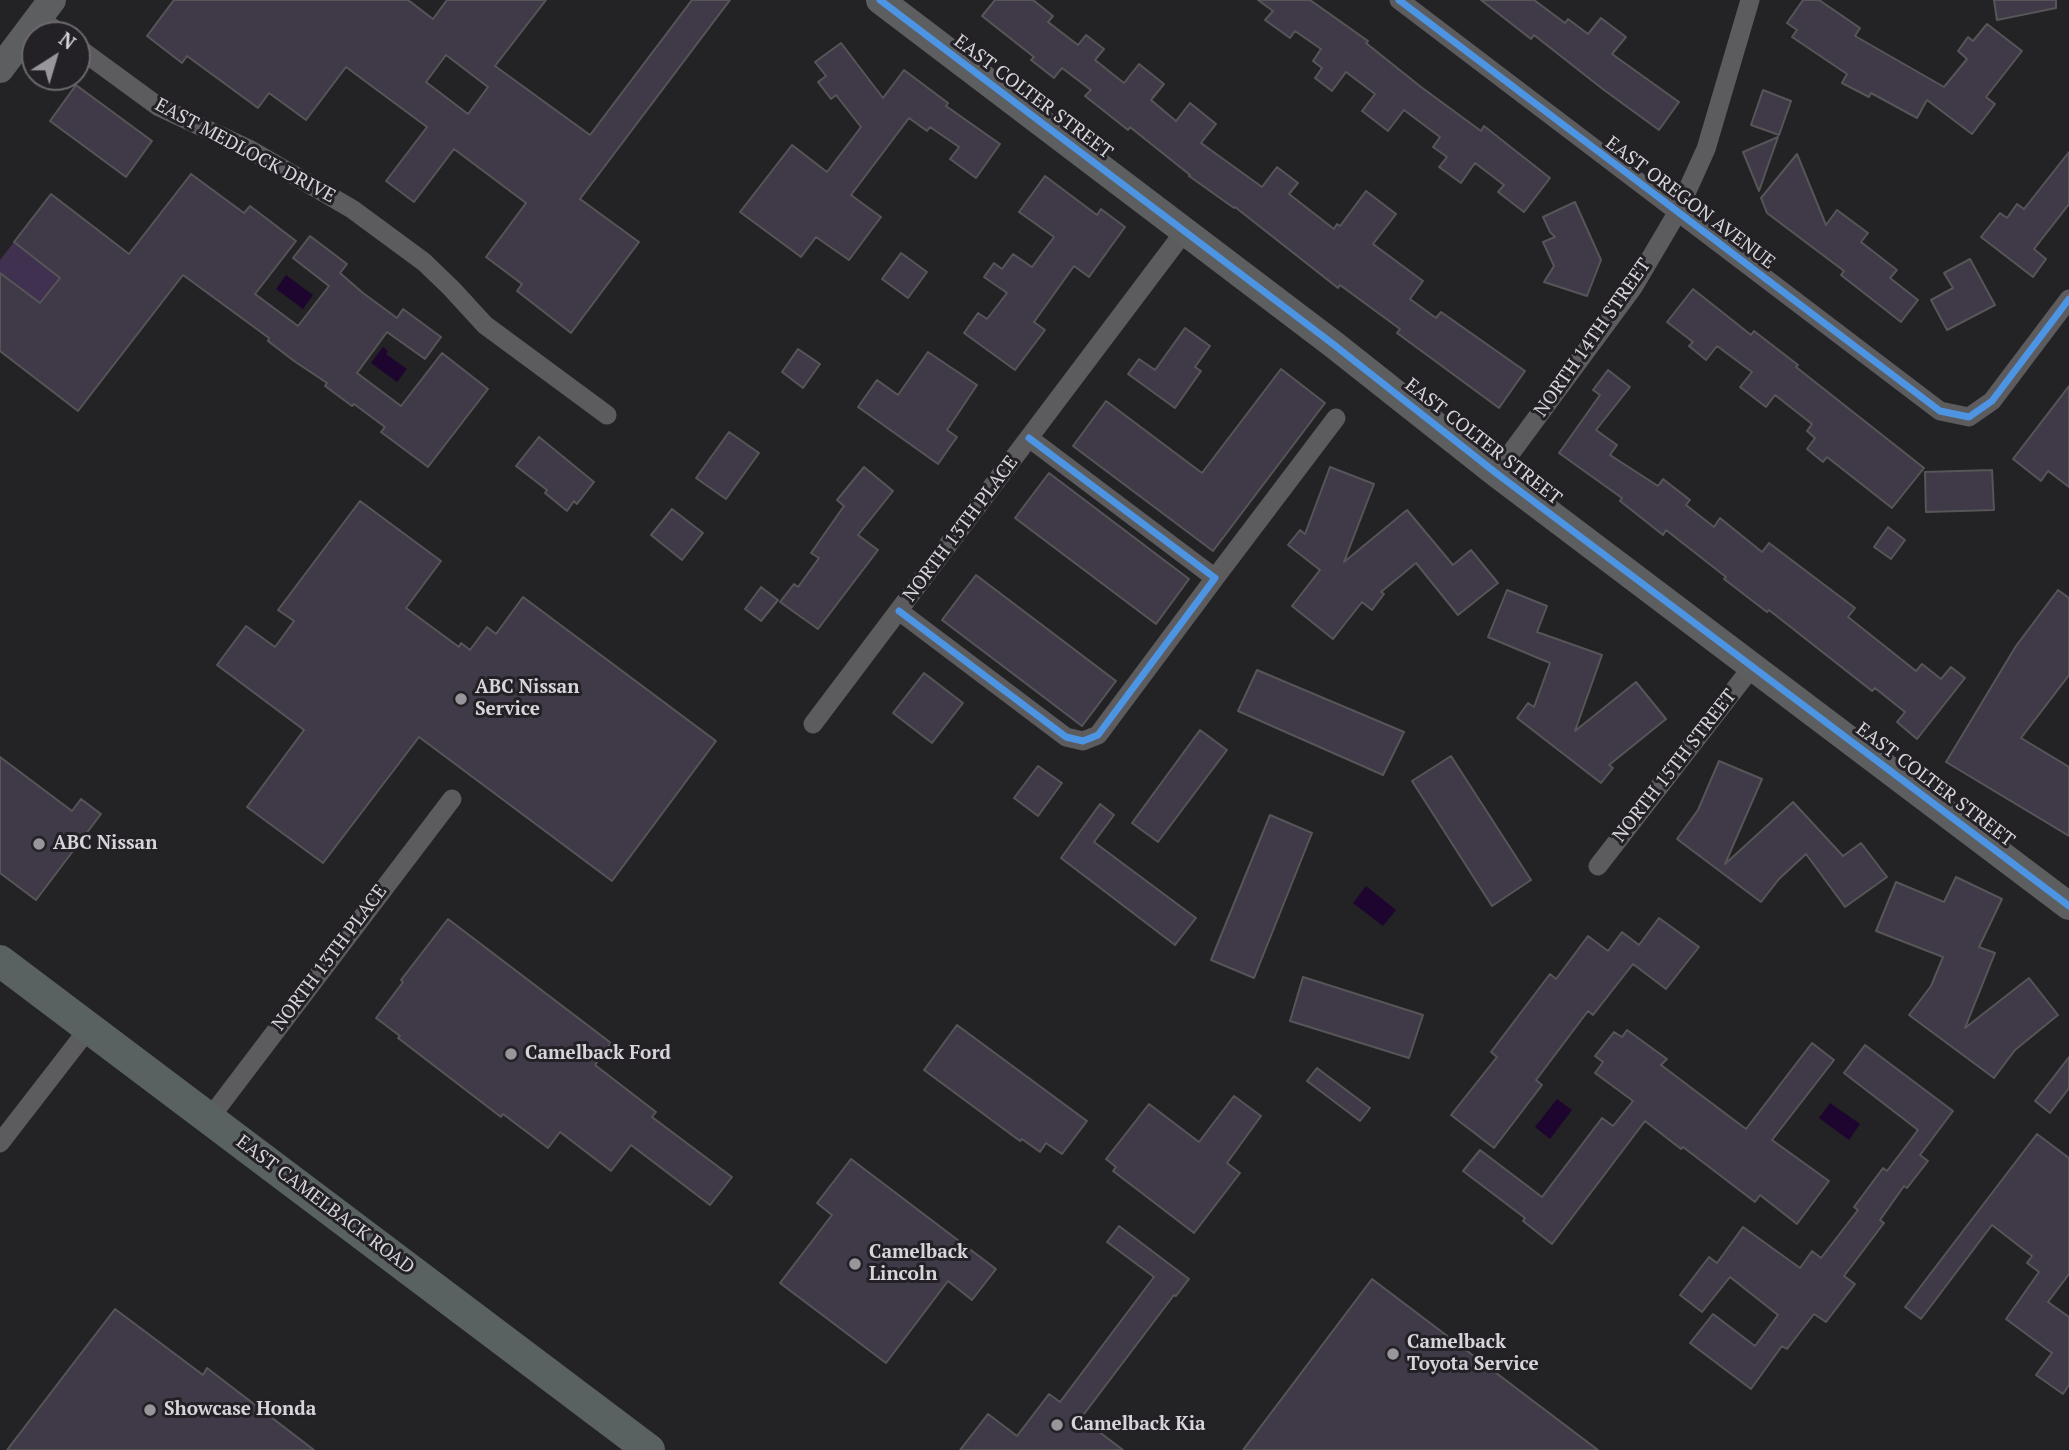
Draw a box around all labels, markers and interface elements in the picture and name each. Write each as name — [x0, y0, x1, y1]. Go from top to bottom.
north arrow — [21, 21, 91, 91]
text: N — [54, 26, 81, 55]
street label: EAST COLTER STREET — [949, 30, 1117, 164]
street label: EAST MEDLOCK DRIVE — [151, 94, 339, 208]
street label: EAST OREGON AVENUE — [1601, 132, 1779, 274]
street label: NORTH 14TH STREET — [1530, 255, 1656, 421]
street label: EAST COLTER STREET — [1400, 374, 1566, 510]
street label: NORTH 13TH PLACE — [899, 452, 1023, 606]
place label: ABC Nissan Service — [475, 677, 579, 721]
street label: NORTH 15TH STREET — [1608, 685, 1742, 847]
marker: ABC Nissan Service — [453, 691, 469, 707]
street label: EAST COLTER STREET — [1851, 718, 2019, 852]
place label: ABC Nissan — [53, 833, 157, 855]
marker: ABC Nissan — [31, 836, 47, 852]
street label: NORTH 13TH PLACE — [268, 881, 392, 1035]
place label: Camelback Ford — [525, 1043, 671, 1065]
marker: Camelback Ford — [503, 1046, 519, 1062]
street label: EAST CAMELBACK ROAD — [231, 1131, 419, 1279]
place label: Camelback Lincoln — [869, 1242, 968, 1286]
marker: Camelback Lincoln — [847, 1256, 863, 1272]
place label: Camelback Toyota Service — [1407, 1332, 1539, 1376]
marker: Camelback Toyota Service — [1385, 1346, 1401, 1362]
place label: Showcase Honda — [164, 1399, 316, 1421]
marker: Showcase Honda — [142, 1402, 158, 1418]
place label: Camelback Kia — [1071, 1414, 1206, 1436]
marker: Camelback Kia — [1049, 1417, 1065, 1433]

